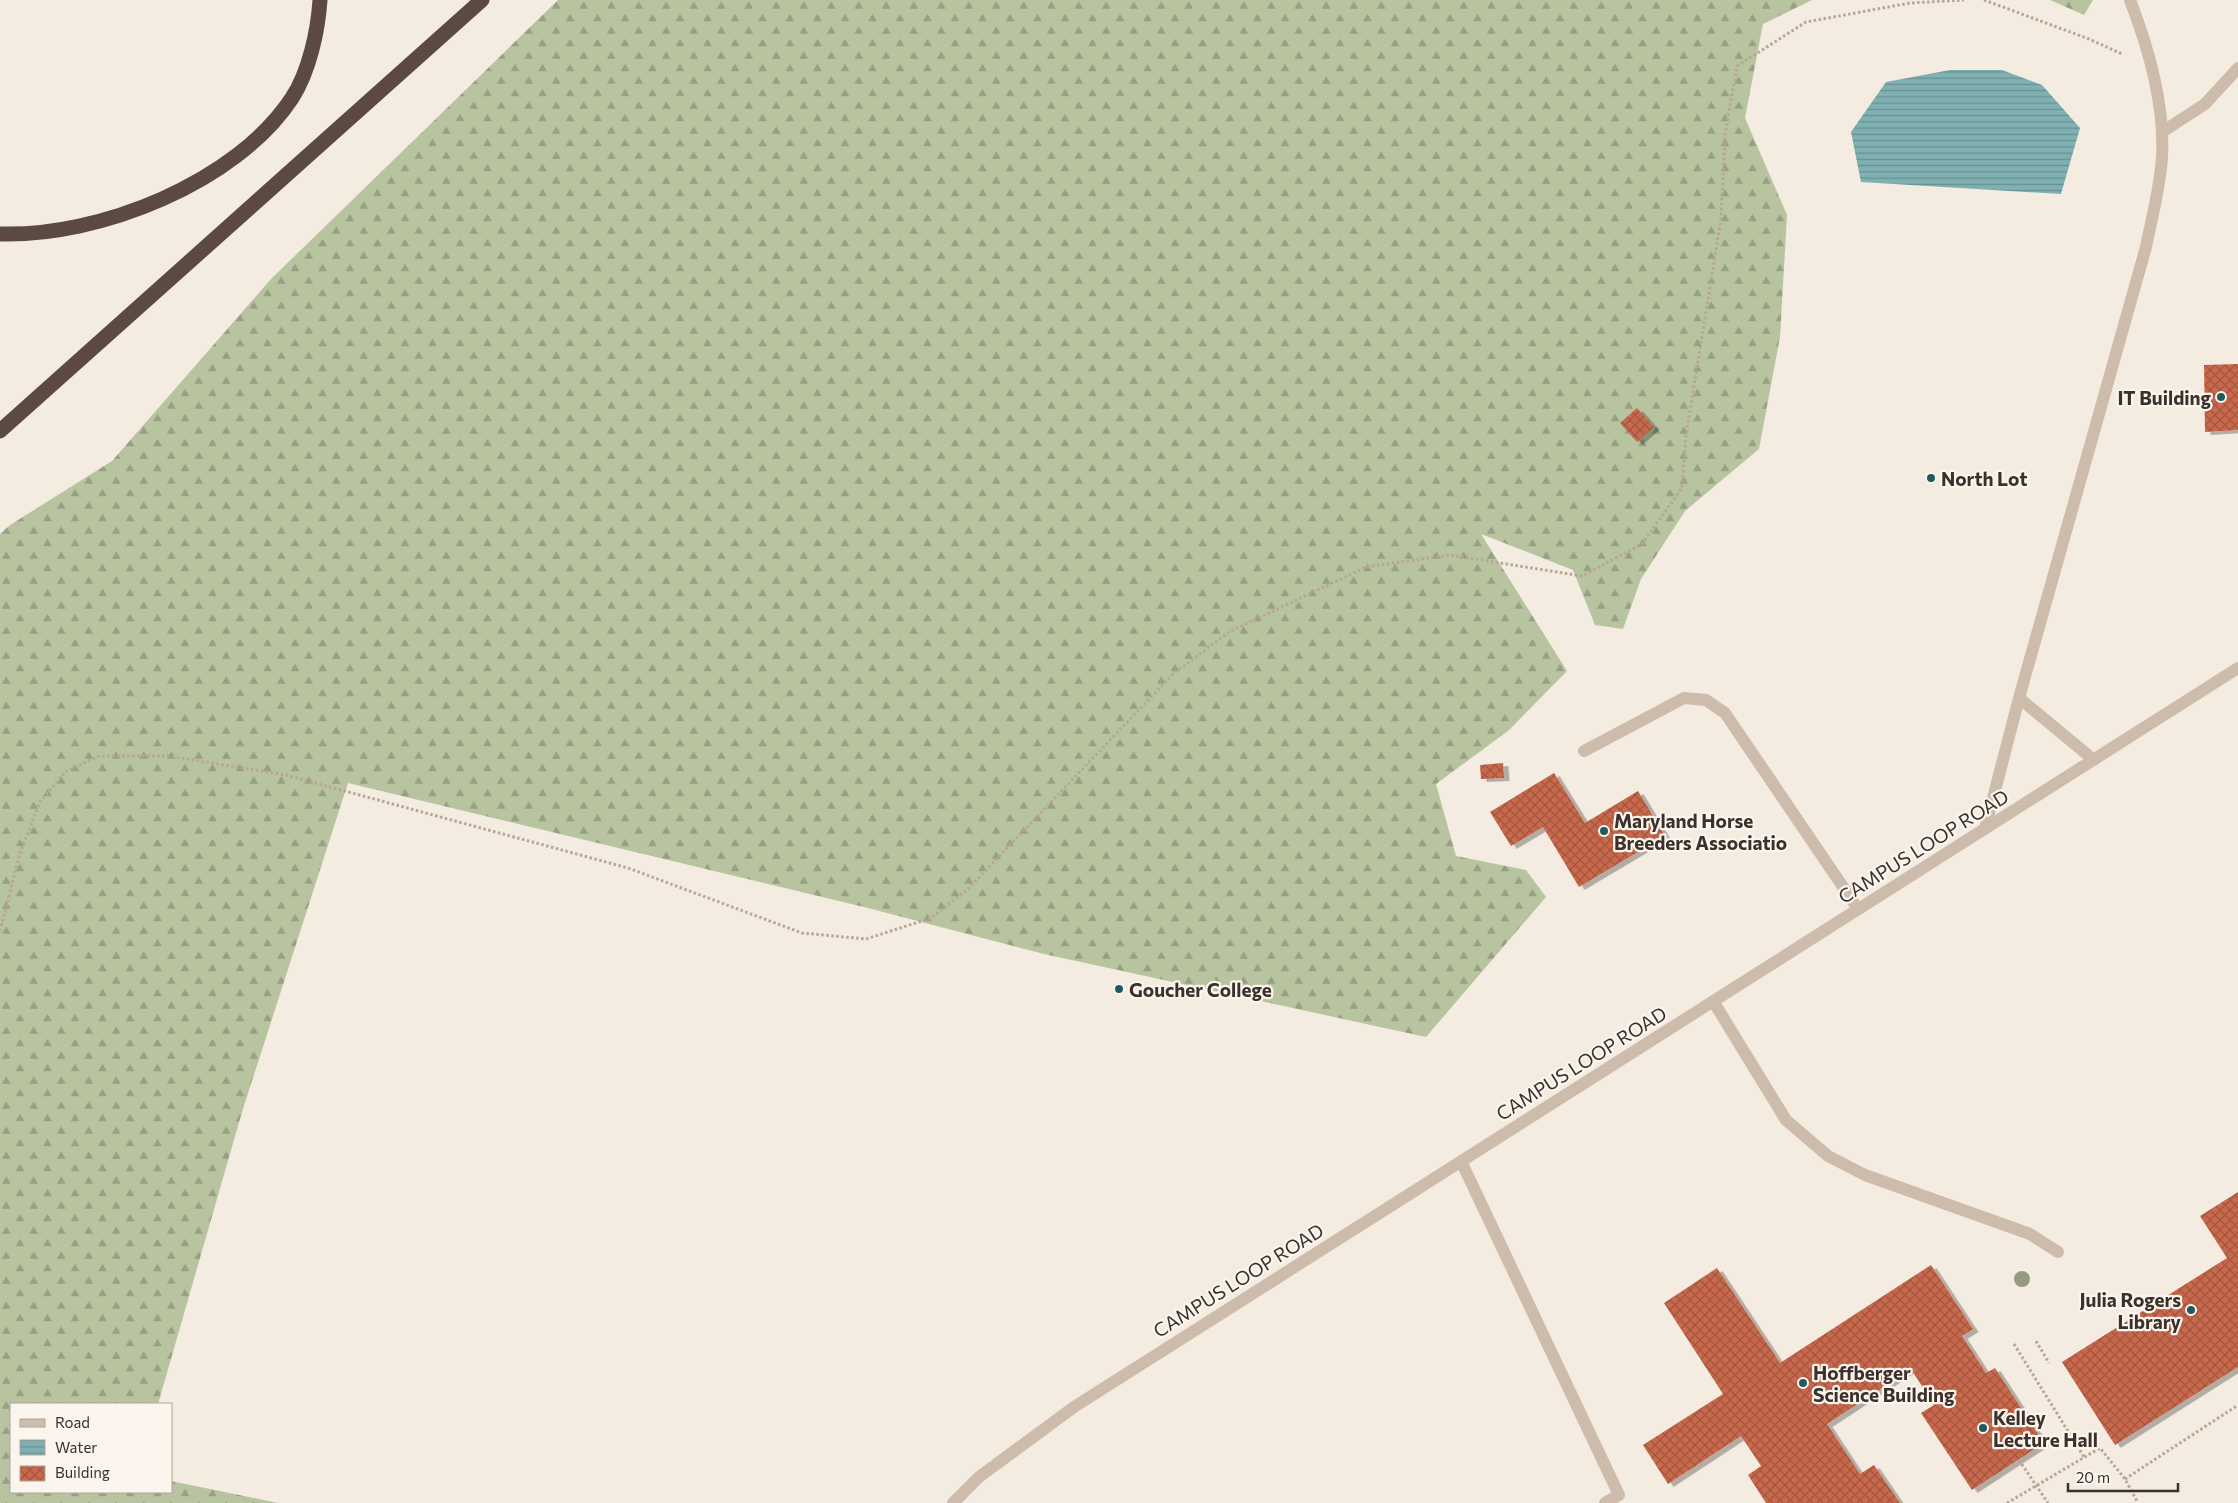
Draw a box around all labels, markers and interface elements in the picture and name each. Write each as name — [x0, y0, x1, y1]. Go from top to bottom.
place label: IT Building — [2117, 386, 2212, 409]
marker: IT Building — [2215, 391, 2227, 403]
place label: North Lot — [1941, 467, 2027, 490]
marker: North Lot — [1925, 472, 1937, 484]
street label: CAMPUS LOOP ROAD — [1834, 784, 2012, 908]
place label: Maryland Horse Breeders Associatio — [1614, 809, 1787, 854]
marker: Maryland Horse Breeders Associatio — [1598, 825, 1610, 837]
place label: Goucher College — [1129, 978, 1272, 1001]
marker: Goucher College — [1113, 983, 1125, 995]
street label: CAMPUS LOOP ROAD — [1492, 1001, 1670, 1125]
street label: CAMPUS LOOP ROAD — [1149, 1218, 1327, 1342]
place label: Julia Rogers Library — [2079, 1288, 2182, 1333]
marker: Julia Rogers Library — [2185, 1304, 2197, 1316]
place label: Hoffberger Science Building — [1813, 1361, 1955, 1406]
marker: Hoffberger Science Building — [1797, 1377, 1809, 1389]
legend — [10, 1403, 172, 1493]
place label: Kelley Lecture Hall — [1993, 1406, 2098, 1451]
text: Road — [55, 1413, 90, 1431]
marker: Kelley Lecture Hall — [1977, 1422, 1989, 1434]
text: Water — [55, 1438, 97, 1456]
scale bar — [2068, 1460, 2178, 1492]
text: Building — [55, 1463, 110, 1481]
text: 20 m — [2076, 1468, 2110, 1486]

